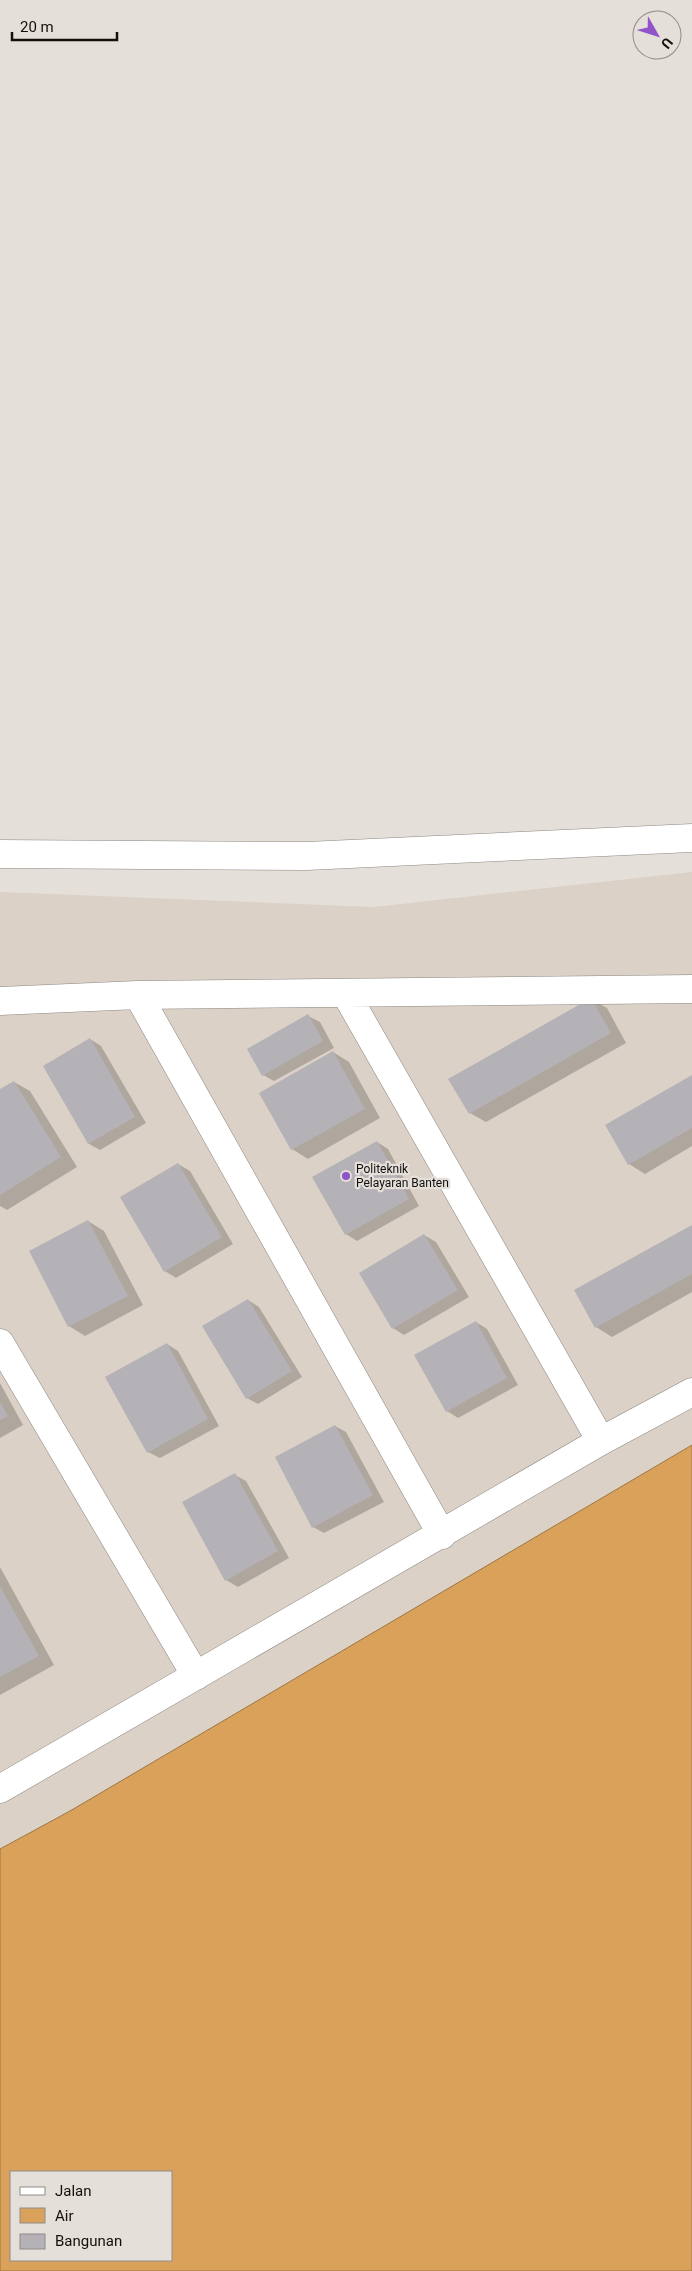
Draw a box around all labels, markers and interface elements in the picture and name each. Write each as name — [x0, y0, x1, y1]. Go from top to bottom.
scale bar — [12, 10, 118, 42]
north arrow — [632, 10, 682, 60]
text: 20 m — [20, 18, 54, 36]
text: U — [658, 35, 676, 52]
place label: Politeknik Pelayaran Banten — [356, 1162, 449, 1190]
marker: Politeknik Pelayaran Banten — [340, 1170, 352, 1182]
legend — [10, 2171, 172, 2261]
text: Jalan — [55, 2182, 92, 2200]
text: Air — [55, 2207, 74, 2225]
text: Bangunan — [55, 2232, 122, 2250]

